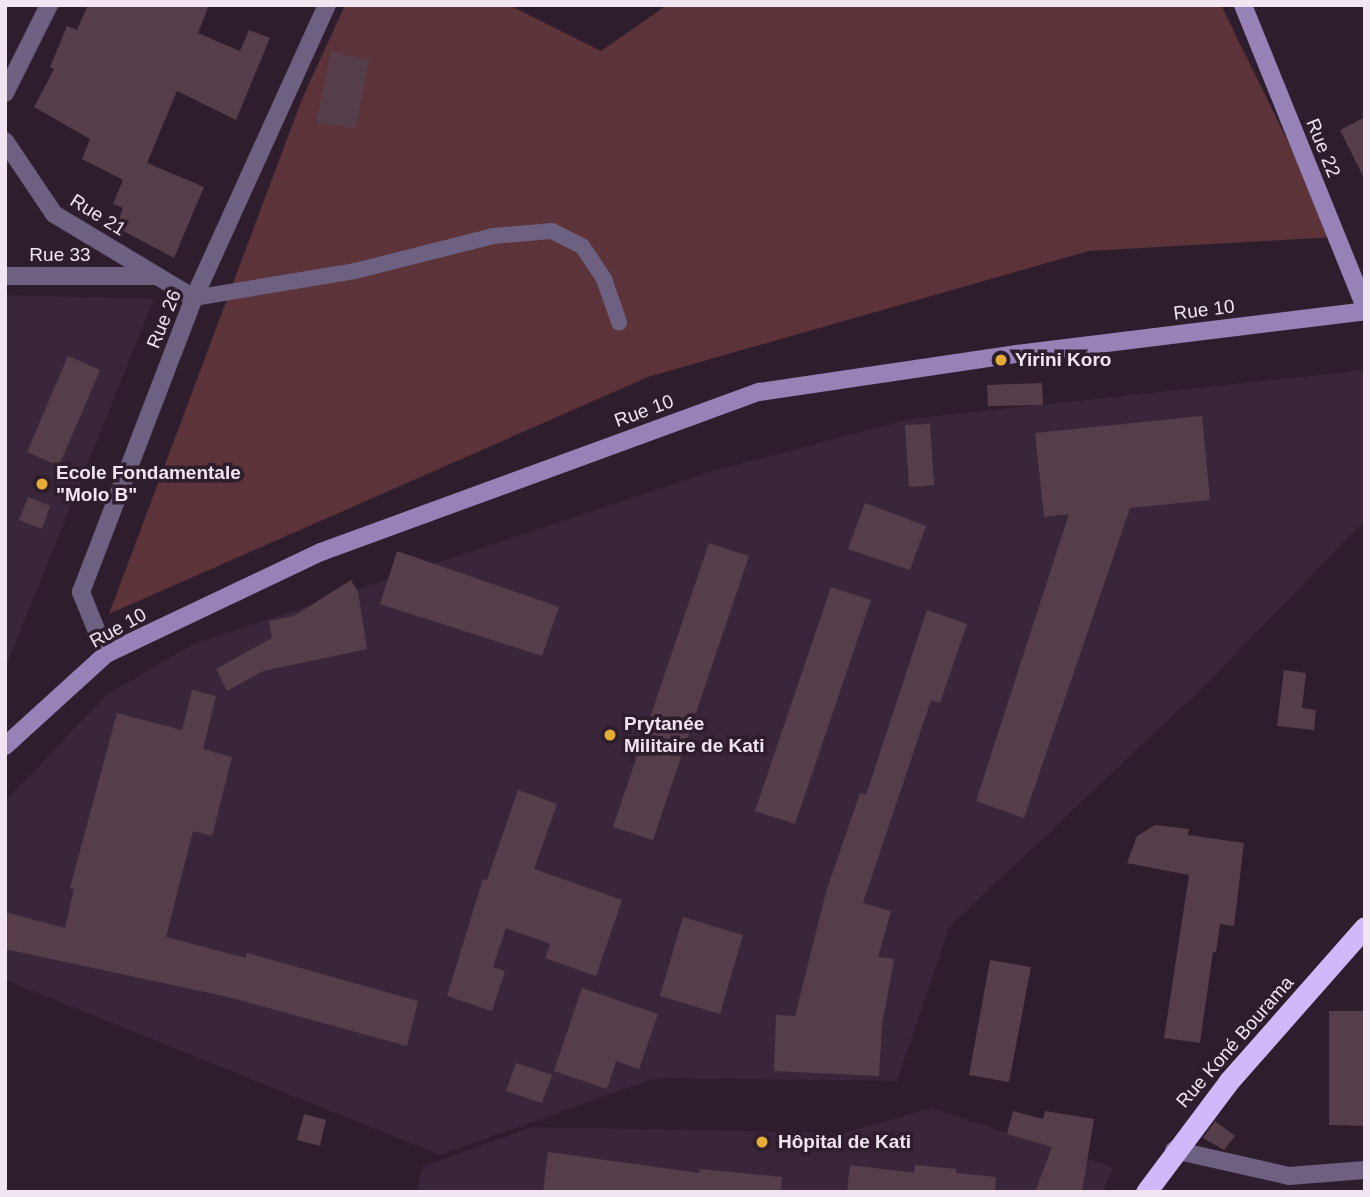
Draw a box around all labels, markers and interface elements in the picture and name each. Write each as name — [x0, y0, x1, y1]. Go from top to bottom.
street label: Rue 22 — [1301, 115, 1345, 181]
street label: Rue 21 — [66, 189, 130, 241]
street label: Rue 33 — [29, 244, 91, 266]
street label: Rue 26 — [142, 286, 186, 352]
street label: Rue 10 — [1172, 295, 1236, 325]
place label: Yirini Koro — [1015, 349, 1111, 371]
marker: Yirini Koro — [993, 352, 1009, 368]
street label: Rue 10 — [611, 390, 677, 432]
place label: Ecole Fondamentale "Molo B" — [56, 462, 241, 506]
marker: Ecole Fondamentale "Molo B" — [34, 476, 50, 492]
street label: Rue 10 — [86, 603, 150, 653]
place label: Prytanée Militaire de Kati — [624, 713, 764, 757]
marker: Prytanée Militaire de Kati — [602, 727, 618, 743]
street label: Rue Koné Bourama — [1172, 972, 1298, 1112]
place label: Hôpital de Kati — [778, 1131, 911, 1153]
marker: Hôpital de Kati — [752, 1132, 772, 1152]

